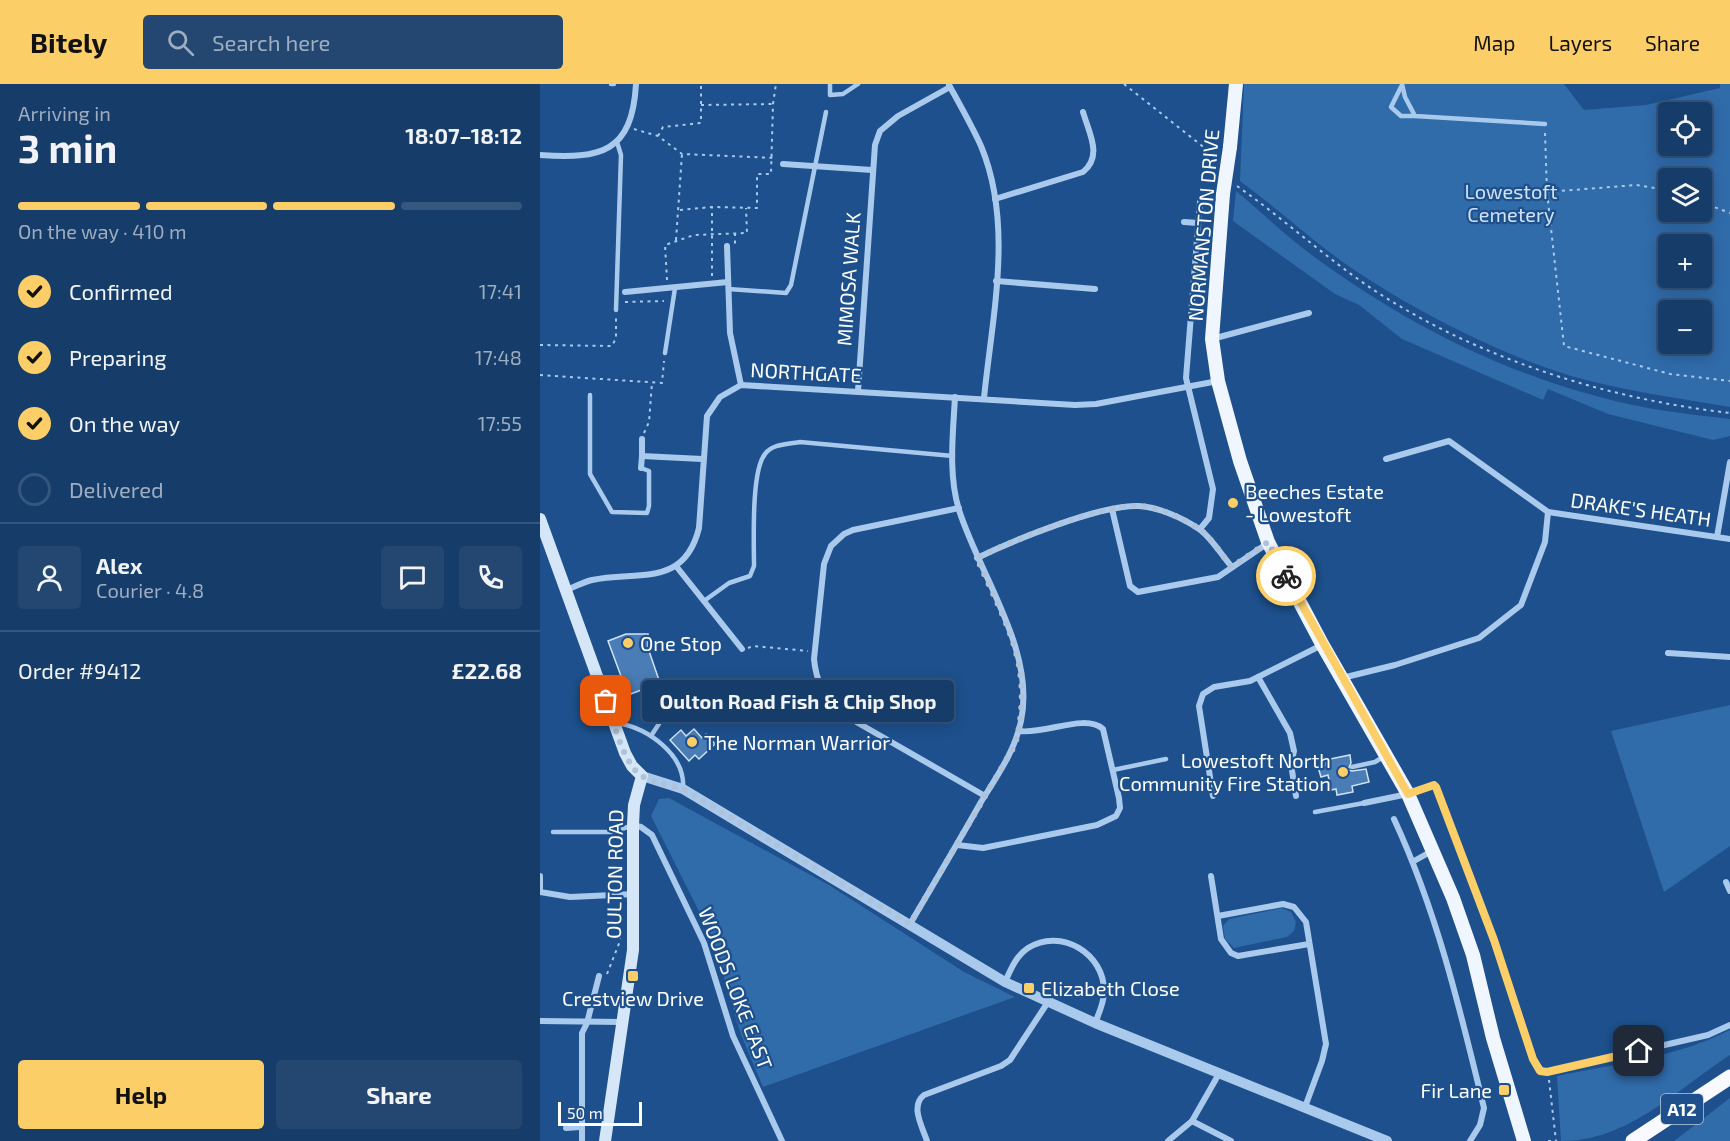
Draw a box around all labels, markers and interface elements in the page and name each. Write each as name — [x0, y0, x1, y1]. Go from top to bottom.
search box — [143, 15, 563, 69]
text: Bitely — [30, 25, 107, 59]
icon: search — [164, 26, 197, 59]
text: Search here — [212, 29, 330, 55]
text: Map — [1473, 30, 1515, 55]
text: Layers — [1548, 30, 1612, 55]
text: Share — [1645, 30, 1700, 55]
text: Arriving in — [18, 101, 111, 125]
map controls — [1658, 102, 1712, 354]
button: locate — [1658, 102, 1712, 156]
text: 18:07–18:12 — [405, 122, 522, 148]
text: 3 min — [18, 124, 117, 171]
street label: NORMANSTON DRIVE — [1183, 128, 1223, 322]
button: layers — [1658, 168, 1712, 222]
park label: Lowestoft Cemetery — [1464, 179, 1558, 226]
street label: MIMOSA WALK — [831, 211, 865, 347]
text: On the way · 410 m — [18, 219, 187, 243]
button: + — [1658, 234, 1712, 288]
icon: check — [18, 275, 51, 308]
text: Confirmed — [69, 278, 173, 304]
text: 17:41 — [479, 279, 522, 303]
button: − — [1658, 300, 1712, 354]
icon: check — [18, 341, 51, 374]
text: Preparing — [69, 344, 167, 370]
text: 17:48 — [475, 345, 522, 369]
street label: NORTHGATE — [750, 357, 862, 387]
icon: check — [18, 407, 51, 440]
text: On the way — [69, 410, 180, 436]
text: 17:55 — [478, 411, 522, 435]
text: Delivered — [69, 476, 164, 502]
place label: Beeches Estate - Lowestoft — [1245, 479, 1384, 526]
street label: DRAKE'S HEATH — [1569, 487, 1713, 531]
marker: Beeches Estate - Lowestoft — [1226, 496, 1240, 510]
button: person — [18, 546, 81, 609]
button: chat — [381, 546, 444, 609]
button: phone — [459, 546, 522, 609]
courier — [1256, 546, 1316, 606]
text: Alex — [96, 552, 142, 578]
icon: bike — [1270, 560, 1303, 593]
text: Courier · 4.8 — [96, 578, 204, 602]
place label: One Stop — [640, 631, 722, 655]
marker: One Stop — [621, 636, 635, 650]
text: Order #9412 — [18, 657, 141, 683]
text: £22.68 — [451, 657, 522, 683]
pin — [580, 675, 631, 726]
callout: Oulton Road Fish & Chip Shop — [642, 680, 954, 722]
icon: bag — [589, 684, 622, 717]
text: Oulton Road Fish & Chip Shop — [660, 689, 936, 713]
place label: The Norman Warrior — [704, 730, 890, 754]
marker: The Norman Warrior — [685, 735, 699, 749]
place label: Lowestoft North Community Fire Station — [1119, 748, 1331, 795]
marker: Lowestoft North Community Fire Station — [1336, 765, 1350, 779]
street label: OULTON ROAD — [601, 809, 627, 939]
street label: WOODS LOKE EAST — [694, 904, 778, 1073]
marker: Crestview Drive — [626, 969, 640, 983]
place label: Elizabeth Close — [1041, 976, 1180, 1000]
marker: Elizabeth Close — [1022, 981, 1036, 995]
place label: Crestview Drive — [562, 986, 704, 1010]
pin — [1613, 1025, 1664, 1076]
icon: home — [1622, 1034, 1655, 1067]
button: Help — [18, 1060, 264, 1129]
button: Share — [276, 1060, 522, 1129]
place label: Fir Lane — [1421, 1078, 1492, 1102]
marker: Fir Lane — [1497, 1083, 1511, 1097]
road number: A12 — [1661, 1094, 1703, 1124]
scale bar — [558, 1099, 642, 1126]
text: 50 m — [567, 1103, 603, 1122]

